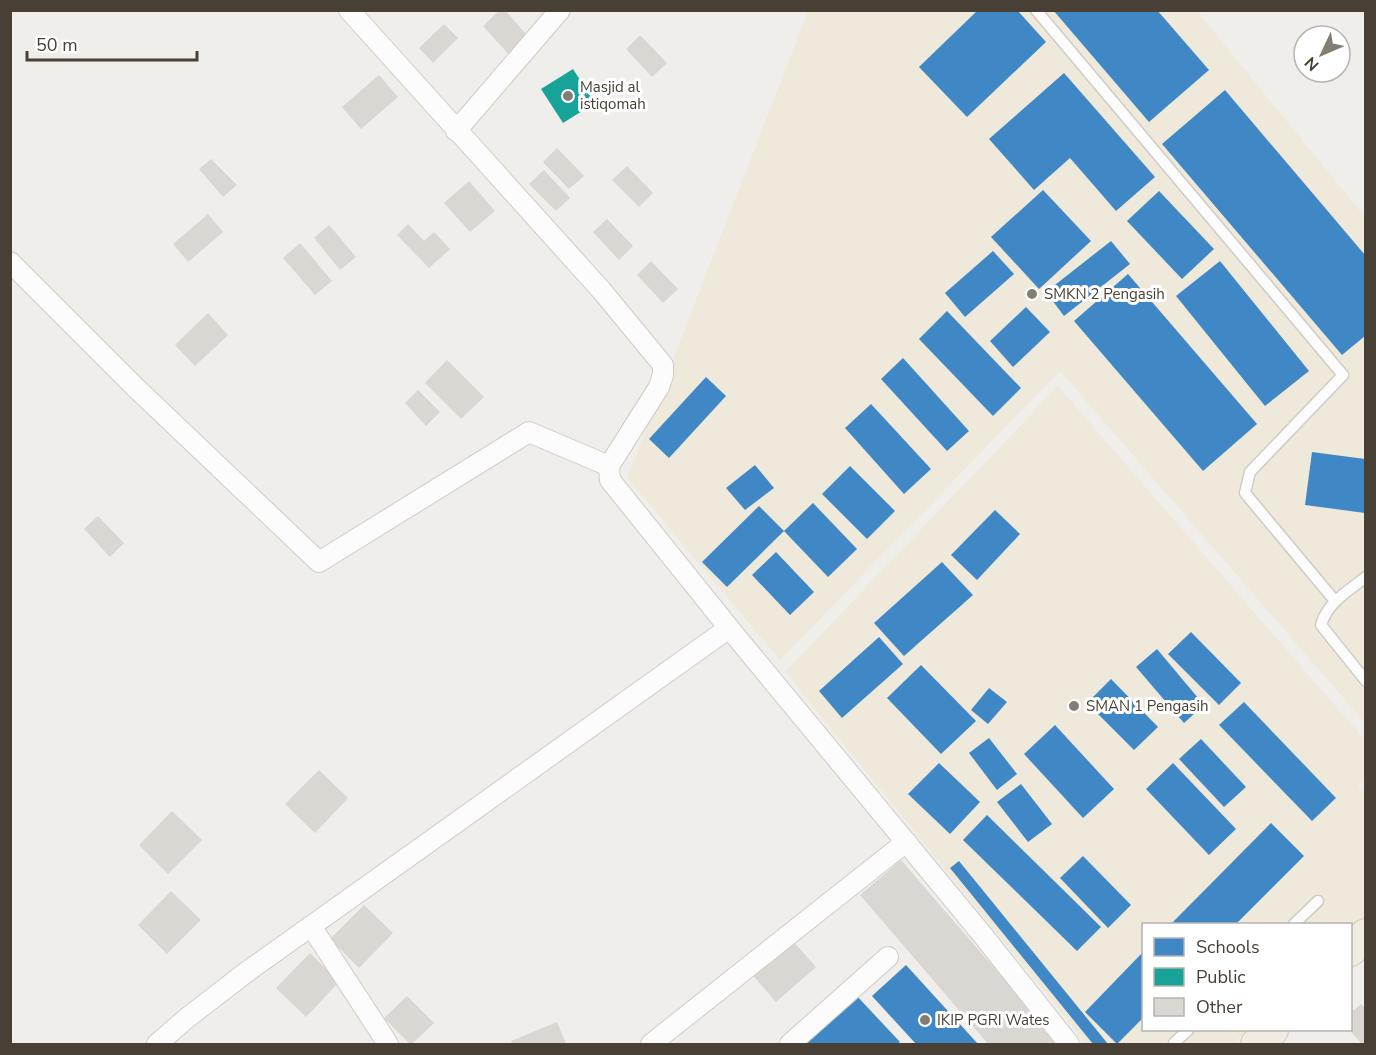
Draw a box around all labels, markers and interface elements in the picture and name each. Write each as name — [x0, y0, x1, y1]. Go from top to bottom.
scale bar — [27, 24, 196, 62]
north arrow — [1292, 24, 1352, 84]
text: 50 m — [36, 33, 78, 57]
text: N — [1300, 52, 1324, 76]
place label: Masjid al istiqomah — [580, 77, 646, 114]
marker: Masjid al istiqomah — [561, 89, 575, 103]
place label: SMKN 2 Pengasih — [1044, 284, 1165, 304]
marker: SMKN 2 Pengasih — [1025, 287, 1039, 301]
place label: SMAN 1 Pengasih — [1086, 696, 1208, 716]
marker: SMAN 1 Pengasih — [1067, 699, 1081, 713]
legend — [1142, 923, 1352, 1031]
text: Schools — [1196, 935, 1260, 959]
text: Public — [1196, 965, 1246, 989]
text: Other — [1196, 995, 1243, 1019]
place label: IKIP PGRI Wates — [937, 1010, 1049, 1030]
marker: IKIP PGRI Wates — [918, 1013, 932, 1027]

